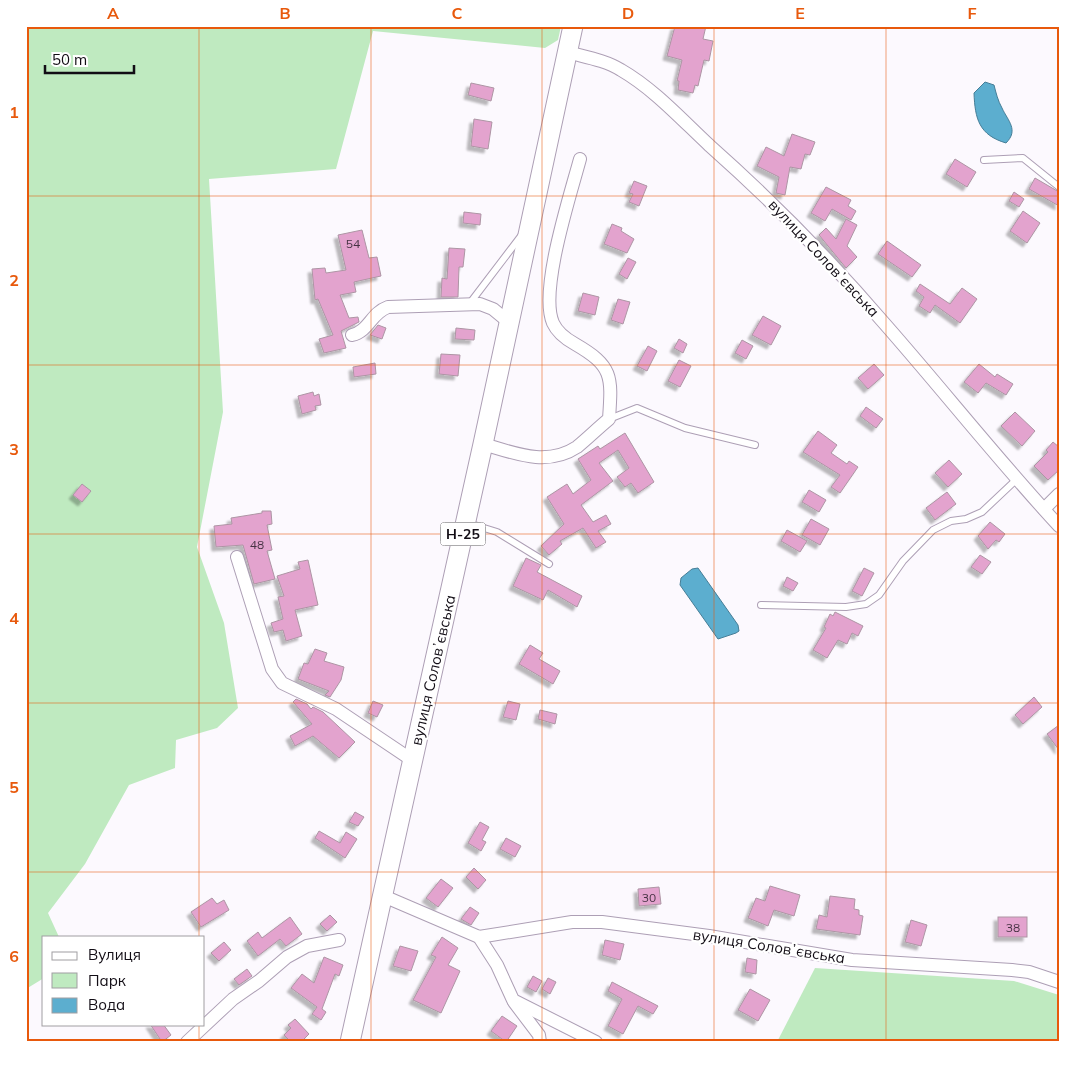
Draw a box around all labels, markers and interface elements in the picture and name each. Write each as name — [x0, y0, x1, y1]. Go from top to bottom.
text: A — [107, 3, 119, 23]
text: B — [279, 3, 291, 23]
text: C — [452, 3, 463, 23]
text: D — [622, 3, 634, 23]
text: E — [795, 3, 805, 23]
text: F — [967, 3, 977, 23]
scale bar — [45, 42, 134, 74]
text: 50 m — [52, 50, 87, 69]
text: 1 — [9, 102, 19, 122]
street label: вулиця Соловʼєвська — [765, 195, 883, 321]
house number: 54 — [346, 236, 360, 251]
text: 2 — [9, 270, 19, 290]
text: 3 — [9, 439, 19, 459]
road number: Н-25 — [440, 522, 486, 546]
house number: 48 — [250, 537, 264, 552]
street label: вулиця Соловʼєвська — [406, 593, 460, 747]
text: 4 — [9, 608, 19, 628]
text: 5 — [9, 777, 19, 797]
house number: 30 — [642, 890, 656, 905]
house number: 38 — [1006, 920, 1020, 935]
street label: вулиця Соловʼєвська — [692, 925, 846, 967]
legend — [42, 936, 205, 1026]
text: Вулиця — [88, 945, 141, 964]
text: 6 — [9, 946, 19, 966]
text: Парк — [88, 971, 127, 990]
text: Вода — [88, 995, 125, 1014]

